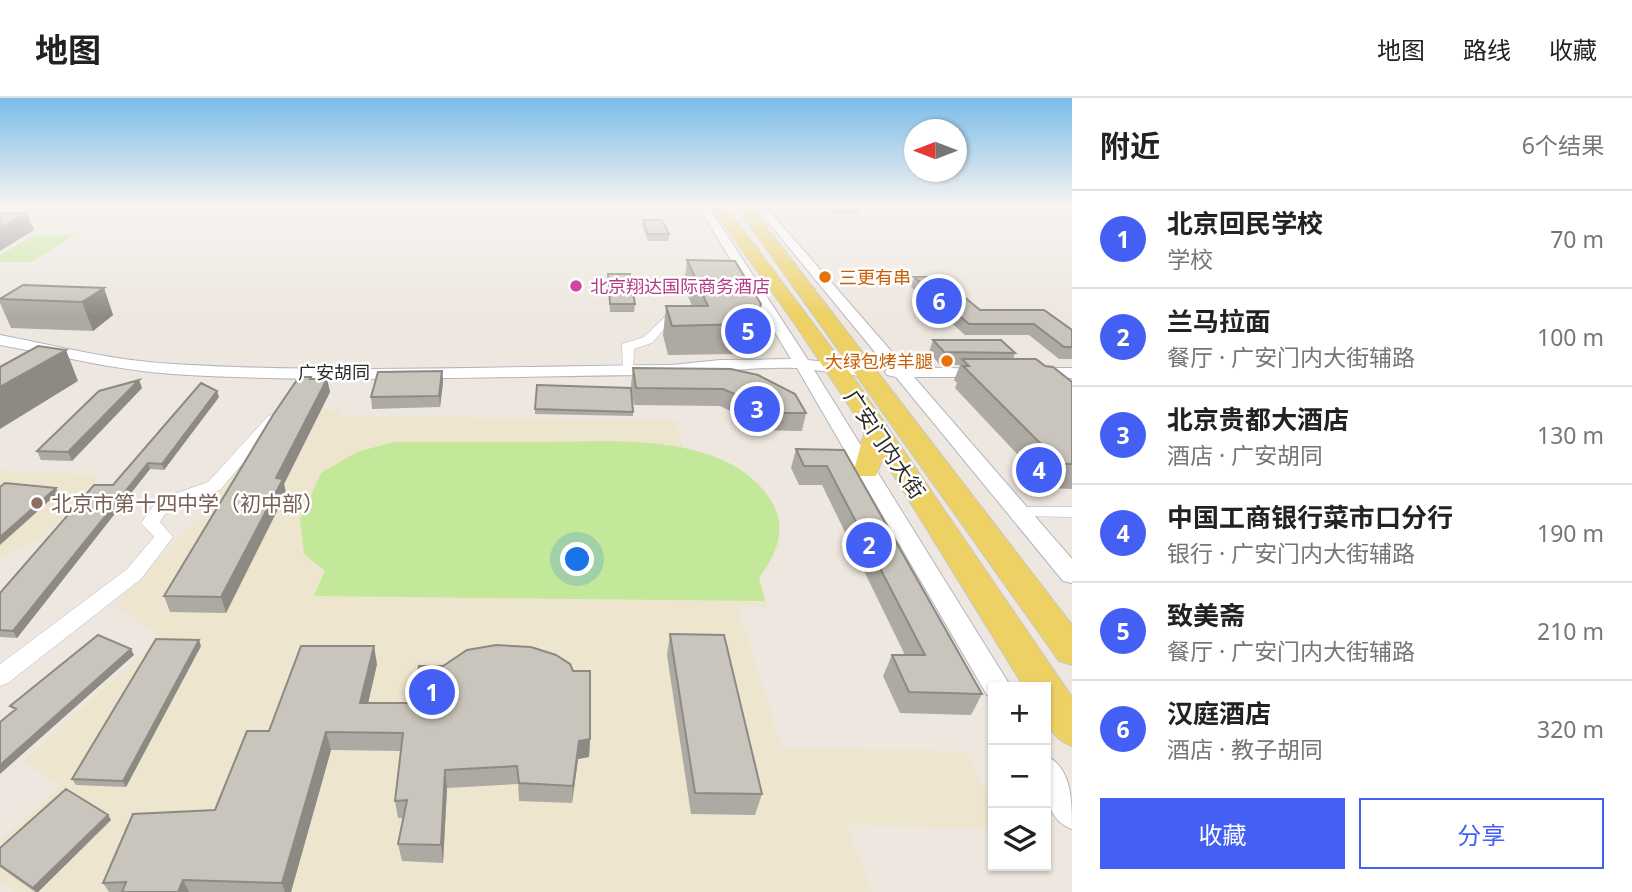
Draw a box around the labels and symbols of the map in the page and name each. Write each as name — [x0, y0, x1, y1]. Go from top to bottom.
north arrow — [904, 119, 967, 182]
place label: 三更有串 — [839, 265, 911, 289]
marker: 三更有串 — [817, 269, 833, 285]
place label: 北京翔达国际商务酒店 — [590, 274, 770, 298]
pin: 6 — [916, 275, 962, 327]
marker: 北京翔达国际商务酒店 — [568, 278, 584, 294]
pin: 5 — [725, 305, 771, 357]
place label: 大绿包烤羊腿 — [825, 349, 933, 373]
marker: 大绿包烤羊腿 — [939, 353, 955, 369]
street label: 广安胡同 — [298, 360, 370, 384]
pin: 3 — [734, 383, 780, 435]
street label: 广安门内大街 — [838, 384, 932, 504]
pin: 4 — [1016, 444, 1062, 496]
place label: 北京市第十四中学（初中部） — [51, 489, 324, 517]
marker: 北京市第十四中学（初中部） — [29, 495, 45, 511]
pin: 2 — [846, 519, 892, 571]
your location — [560, 542, 594, 576]
pin: 1 — [409, 666, 455, 718]

